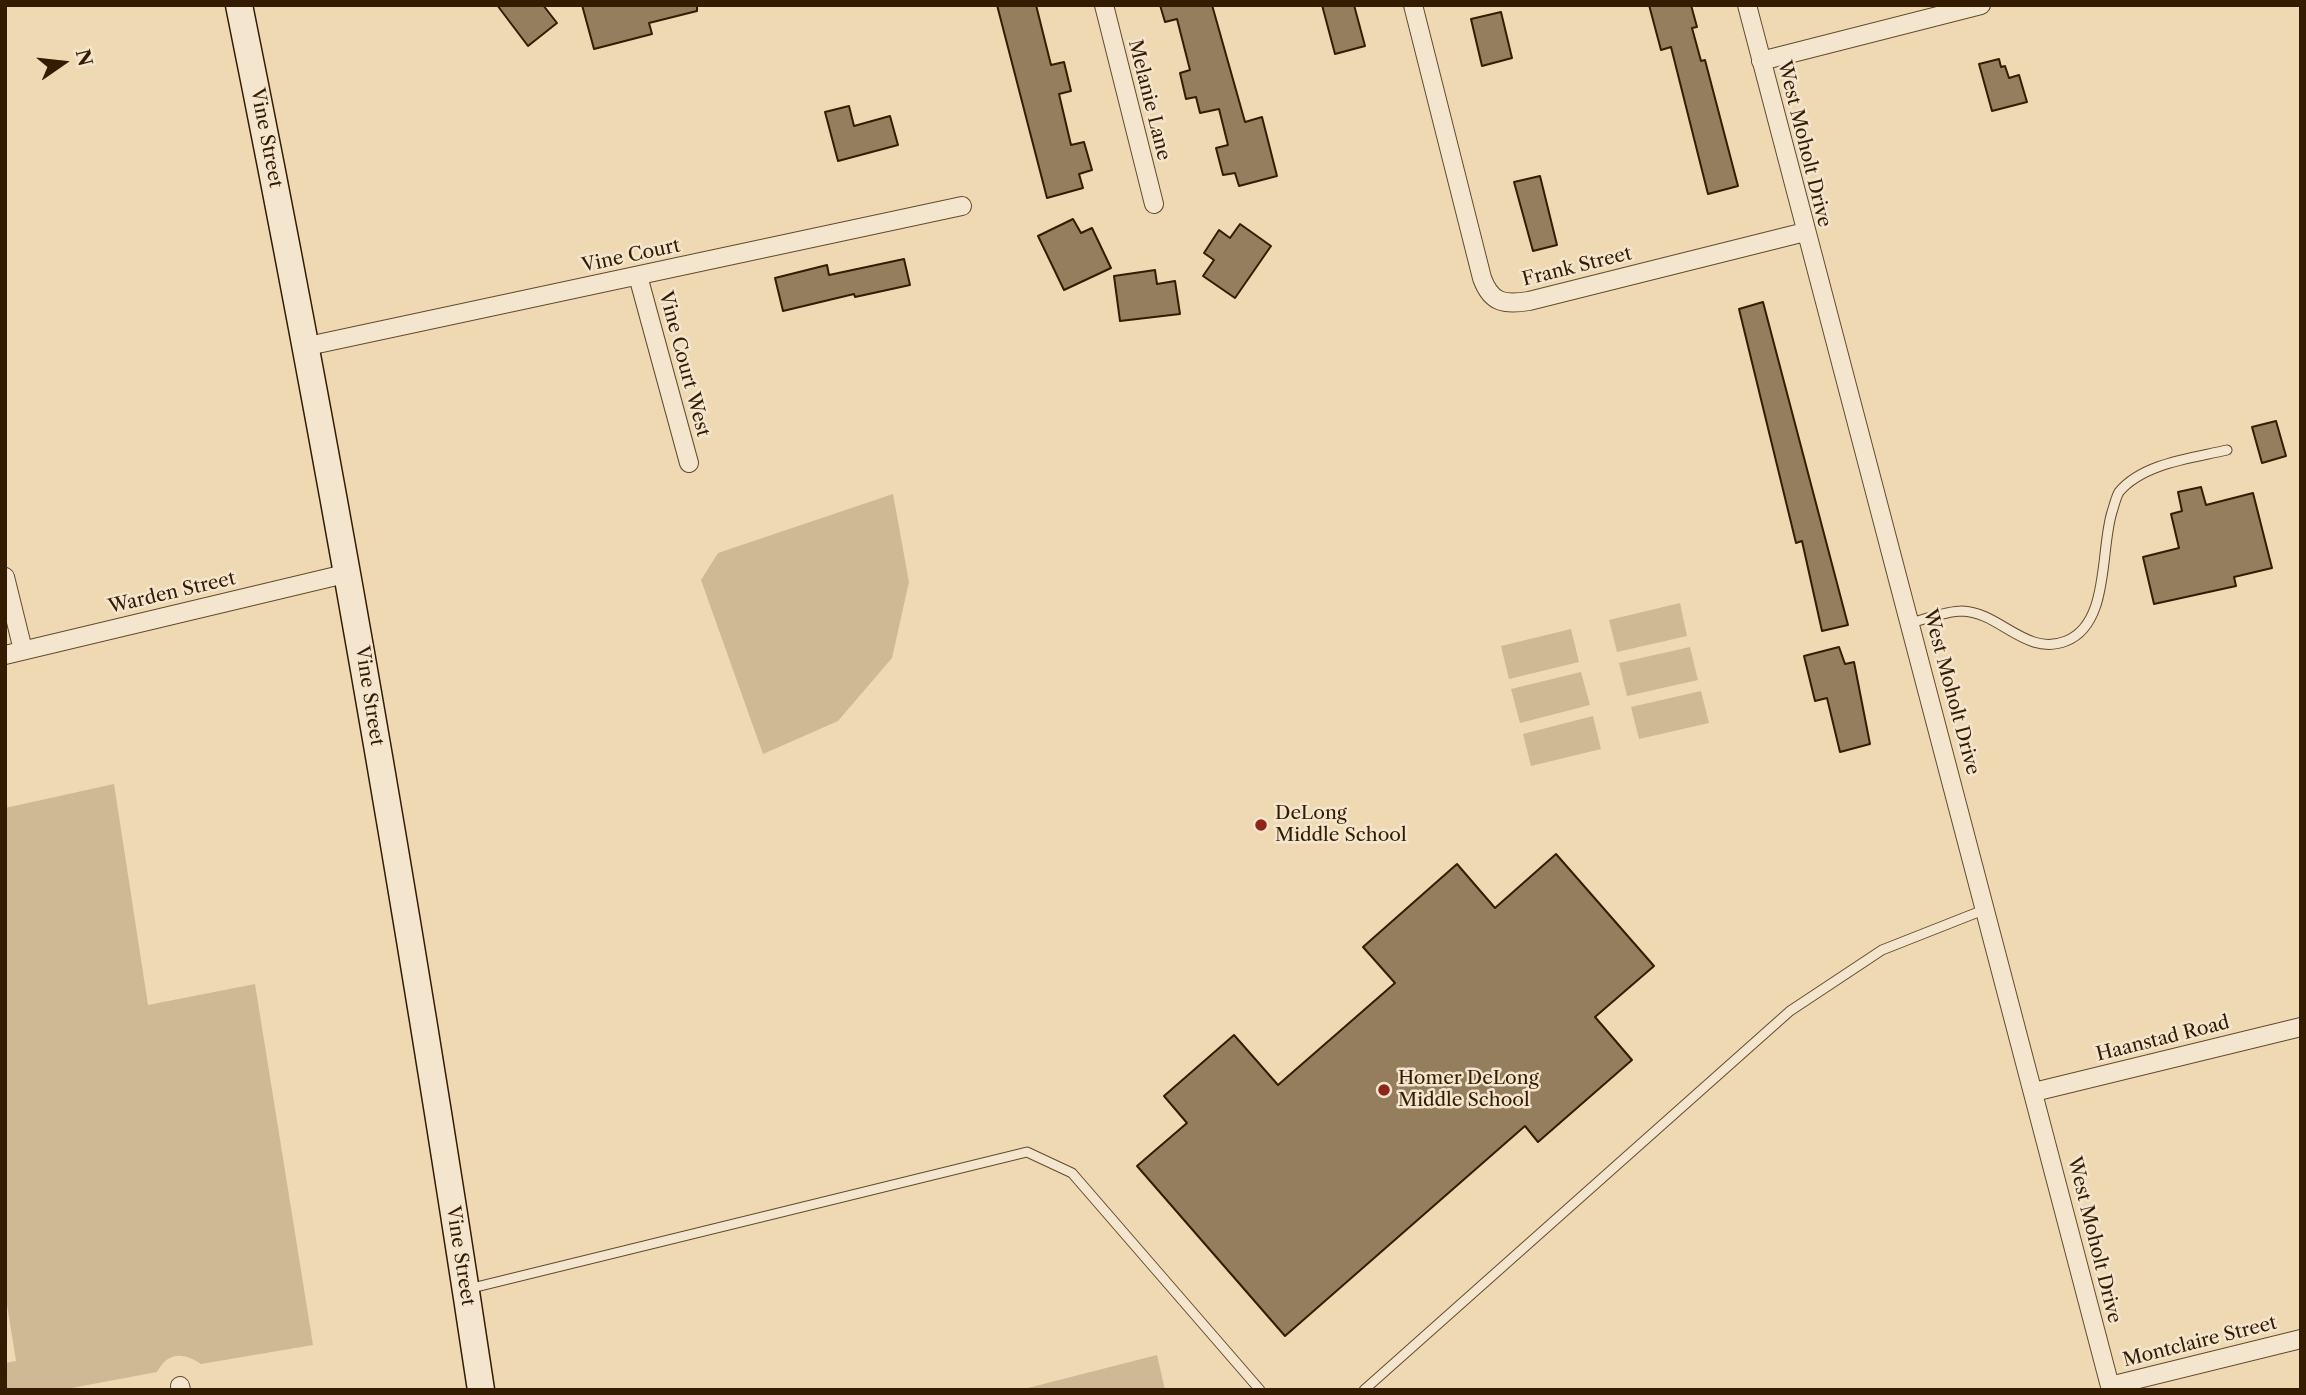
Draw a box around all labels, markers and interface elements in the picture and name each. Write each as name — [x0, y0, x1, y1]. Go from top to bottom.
north arrow — [28, 28, 98, 98]
street label: Melanie Lane — [1123, 37, 1175, 163]
text: N — [71, 47, 97, 69]
street label: West Moholt Drive — [1772, 59, 1836, 229]
street label: Vine Street — [245, 86, 287, 190]
street label: Vine Court — [580, 234, 682, 278]
street label: Frank Street — [1520, 242, 1634, 292]
street label: Vine Court West — [654, 289, 714, 439]
street label: Warden Street — [106, 567, 238, 619]
street label: West Moholt Drive — [1918, 607, 1984, 777]
street label: Vine Street — [350, 644, 388, 748]
place label: DeLong Middle School — [1275, 803, 1407, 847]
marker: DeLong Middle School — [1253, 817, 1269, 833]
street label: Haanstad Road — [2094, 1011, 2232, 1067]
place label: Homer DeLong Middle School — [1398, 1068, 1539, 1112]
marker: Homer DeLong Middle School — [1376, 1082, 1392, 1098]
street label: West Moholt Drive — [2062, 1155, 2126, 1325]
street label: Vine Street — [441, 1204, 479, 1308]
street label: Montclaire Street — [2121, 1312, 2279, 1372]

